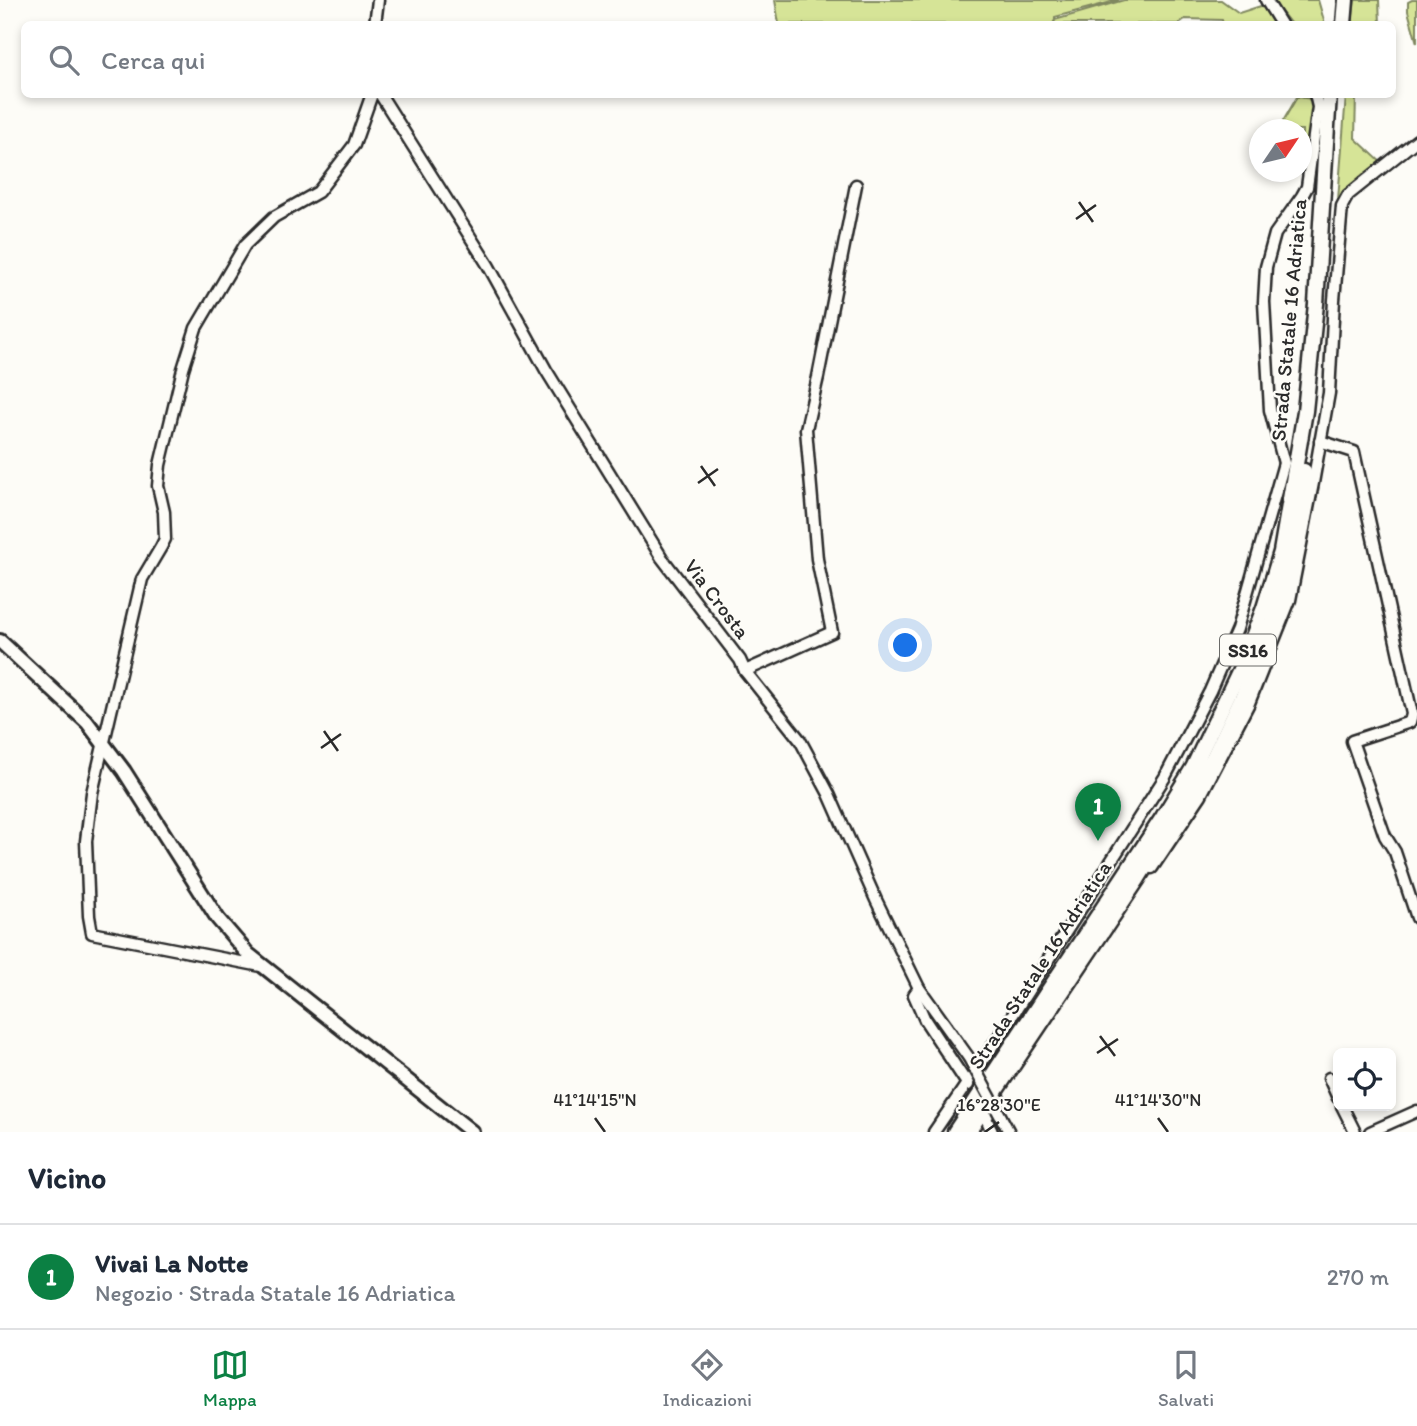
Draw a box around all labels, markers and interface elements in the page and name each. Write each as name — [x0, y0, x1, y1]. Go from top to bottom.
search box — [21, 21, 1396, 98]
icon: search — [45, 41, 83, 79]
text: Cerca qui — [101, 44, 205, 76]
north arrow — [1249, 119, 1312, 182]
street label: Strada Statale 16 Adriatica — [1265, 198, 1312, 442]
street label: Via Crosta — [679, 554, 756, 644]
your location — [888, 628, 922, 662]
road number: SS16 — [1220, 635, 1276, 666]
pin: 1 — [1075, 783, 1121, 841]
street label: Strada Statale 16 Adriatica — [963, 856, 1116, 1074]
map controls — [1333, 1048, 1396, 1111]
button: locate — [1333, 1048, 1396, 1111]
text: 41°14'15"N — [553, 1089, 637, 1111]
text: 41°14'30"N — [1115, 1089, 1201, 1111]
text: 16°28'30"E — [957, 1094, 1041, 1116]
text: Vicino — [28, 1159, 106, 1196]
text: Vivai La Notte — [95, 1247, 249, 1279]
text: 1 — [46, 1263, 56, 1291]
text: 270 m — [1327, 1263, 1389, 1291]
text: Negozio · Strada Statale 16 Adriatica — [95, 1279, 455, 1307]
tab: Mappa — [203, 1346, 257, 1411]
tab: Indicazioni — [663, 1346, 752, 1411]
tab: Salvati — [1158, 1346, 1214, 1411]

